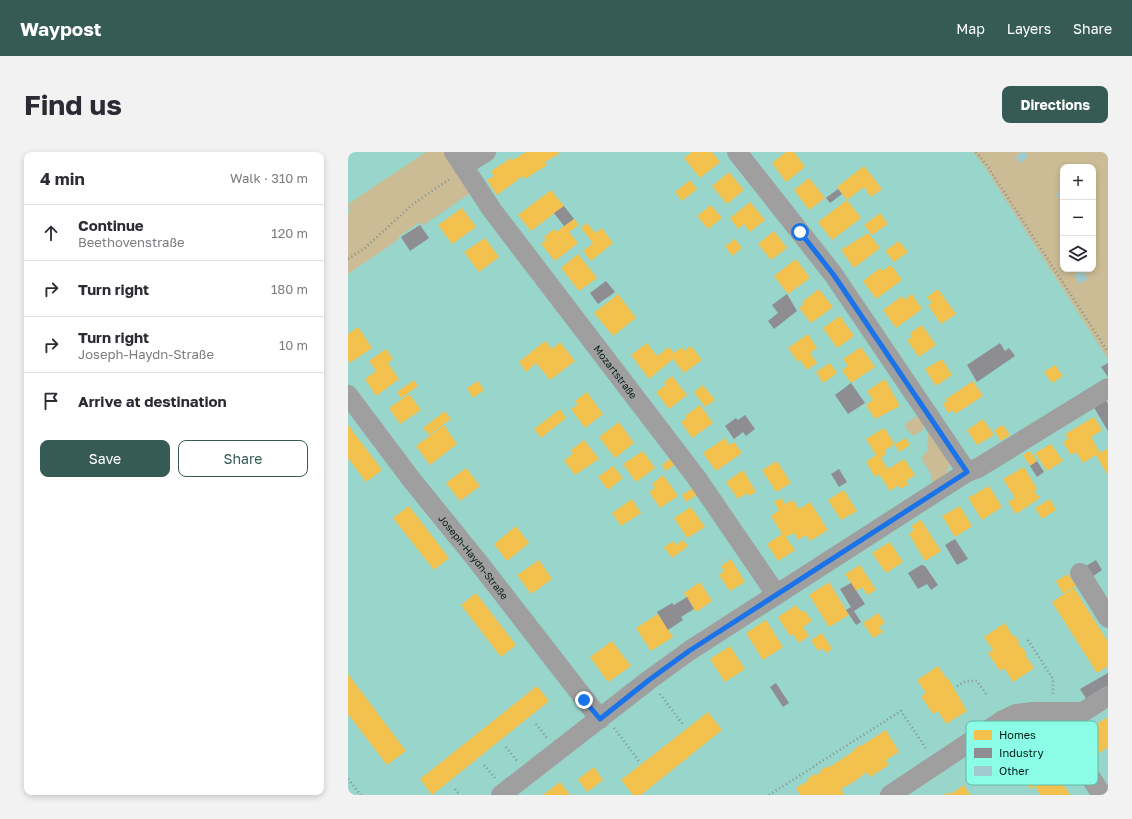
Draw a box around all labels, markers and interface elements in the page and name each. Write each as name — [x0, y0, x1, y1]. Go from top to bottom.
text: Waypost — [20, 17, 101, 40]
text: Map — [956, 20, 985, 37]
text: Layers — [1007, 20, 1051, 37]
text: Share — [1073, 20, 1112, 37]
button: Directions — [1002, 86, 1108, 123]
text: Find us — [24, 88, 122, 121]
map controls — [1060, 164, 1096, 272]
button: + — [1060, 164, 1096, 200]
text: 4 min — [40, 168, 85, 189]
text: Walk · 310 m — [230, 170, 308, 186]
button: − — [1060, 200, 1096, 236]
text: Continue — [78, 216, 144, 234]
icon: ahead — [40, 222, 62, 244]
route start — [791, 223, 809, 241]
text: 120 m — [271, 225, 308, 241]
text: Beethovenstraße — [78, 234, 185, 250]
button: layers — [1060, 236, 1096, 272]
icon: right — [40, 278, 62, 300]
text: Turn right — [78, 280, 149, 298]
text: 180 m — [271, 281, 308, 297]
text: Turn right — [78, 328, 149, 346]
icon: right — [40, 334, 62, 356]
text: 10 m — [279, 337, 308, 353]
street label: Mozartstraße — [591, 343, 640, 401]
text: Joseph-Haydn-Straße — [78, 346, 214, 362]
icon: arrive — [40, 390, 62, 412]
text: Arrive at destination — [78, 392, 227, 410]
button: Save — [40, 440, 170, 477]
button: Share — [178, 440, 308, 477]
street label: Joseph-Haydn-Straße — [436, 512, 511, 602]
route end — [575, 691, 593, 709]
legend — [966, 721, 1098, 785]
text: Homes — [999, 728, 1036, 741]
text: Industry — [999, 746, 1044, 759]
text: Other — [999, 764, 1030, 777]

